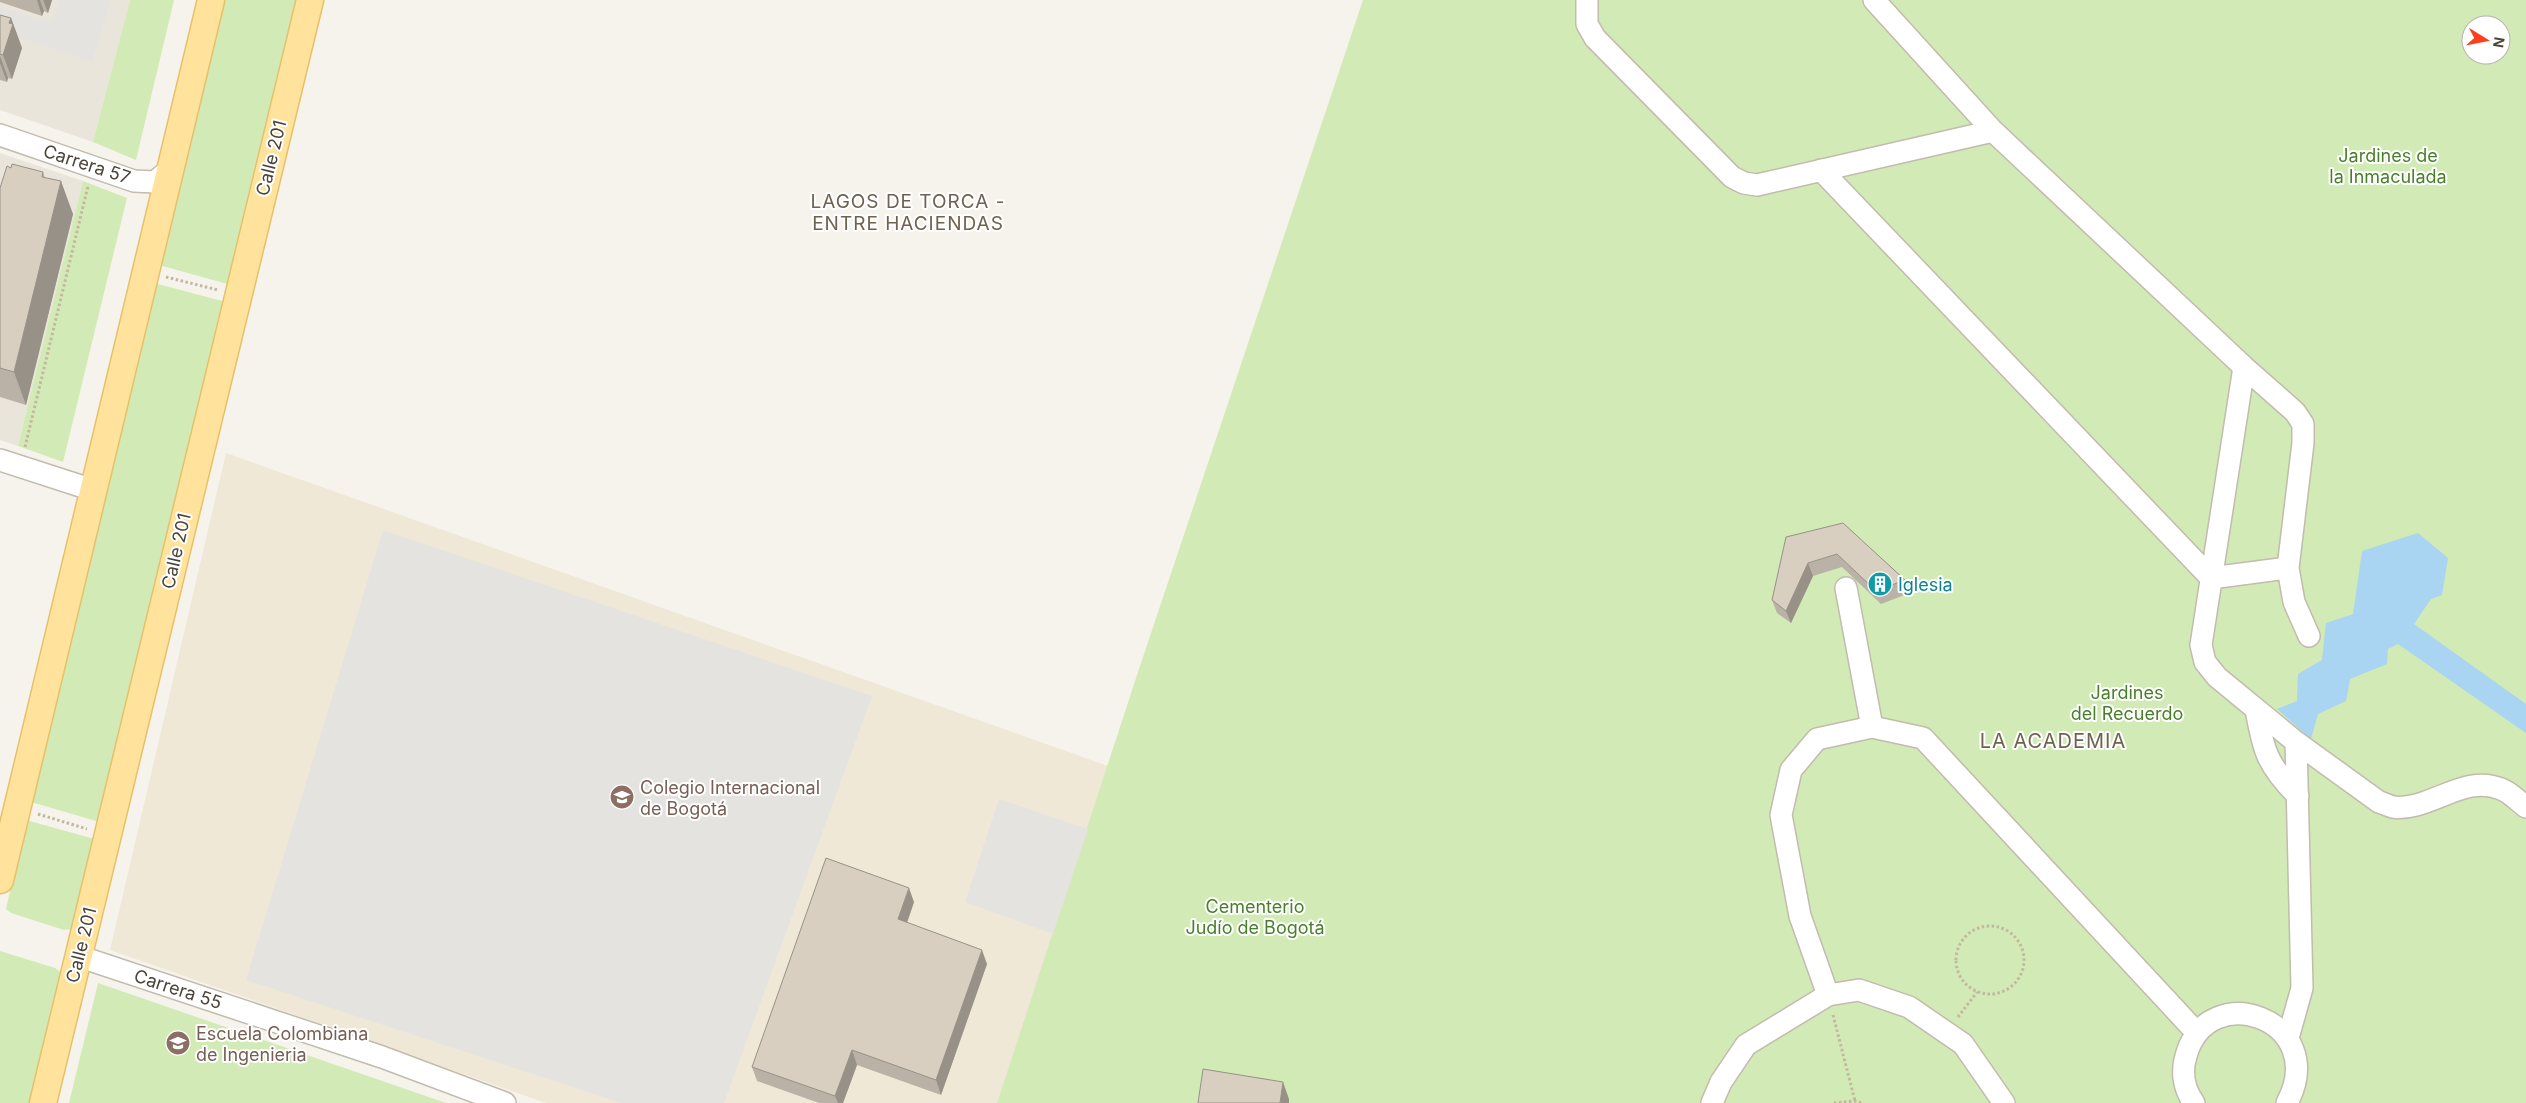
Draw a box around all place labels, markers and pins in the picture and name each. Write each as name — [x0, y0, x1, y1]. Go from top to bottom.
building icon: Iglesia — [1867, 571, 1893, 597]
place label: Iglesia — [1898, 574, 1953, 595]
place label: Colegio Internacional de Bogotá — [640, 777, 820, 819]
school or university icon: Colegio Internacional de Bogotá — [609, 784, 635, 810]
place label: Escuela Colombiana de Ingenieria — [196, 1023, 368, 1065]
school or university icon: Escuela Colombiana de Ingenieria — [165, 1030, 191, 1056]

